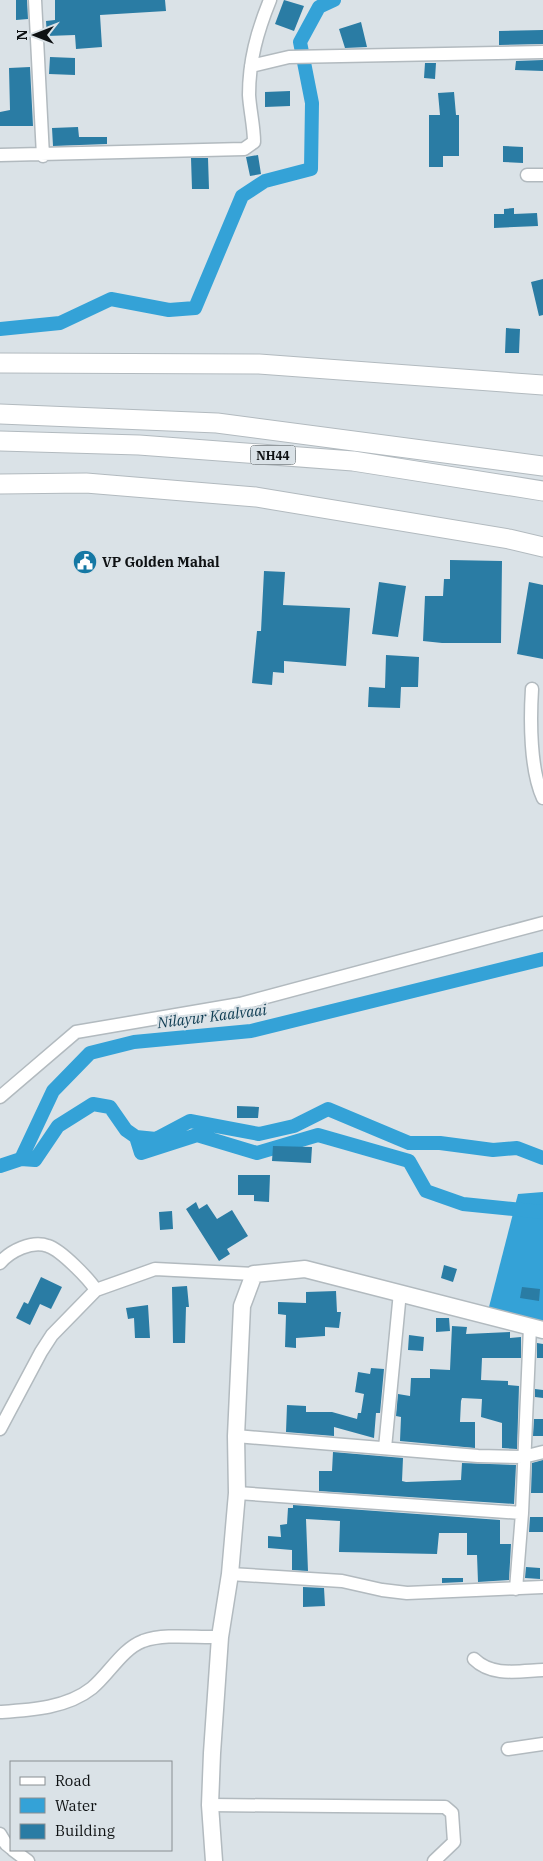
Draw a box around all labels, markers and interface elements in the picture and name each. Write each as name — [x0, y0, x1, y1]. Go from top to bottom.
north arrow — [10, 10, 60, 60]
text: N — [13, 29, 31, 41]
road number: NH44 — [250, 446, 296, 464]
public building icon: VP Golden Mahal — [72, 549, 98, 575]
place label: VP Golden Mahal — [102, 553, 220, 571]
water label: Nilayur Kaalvaai — [155, 1000, 268, 1032]
legend — [10, 1761, 172, 1851]
text: Road — [55, 1771, 91, 1790]
text: Water — [55, 1796, 97, 1815]
text: Building — [55, 1821, 115, 1840]

